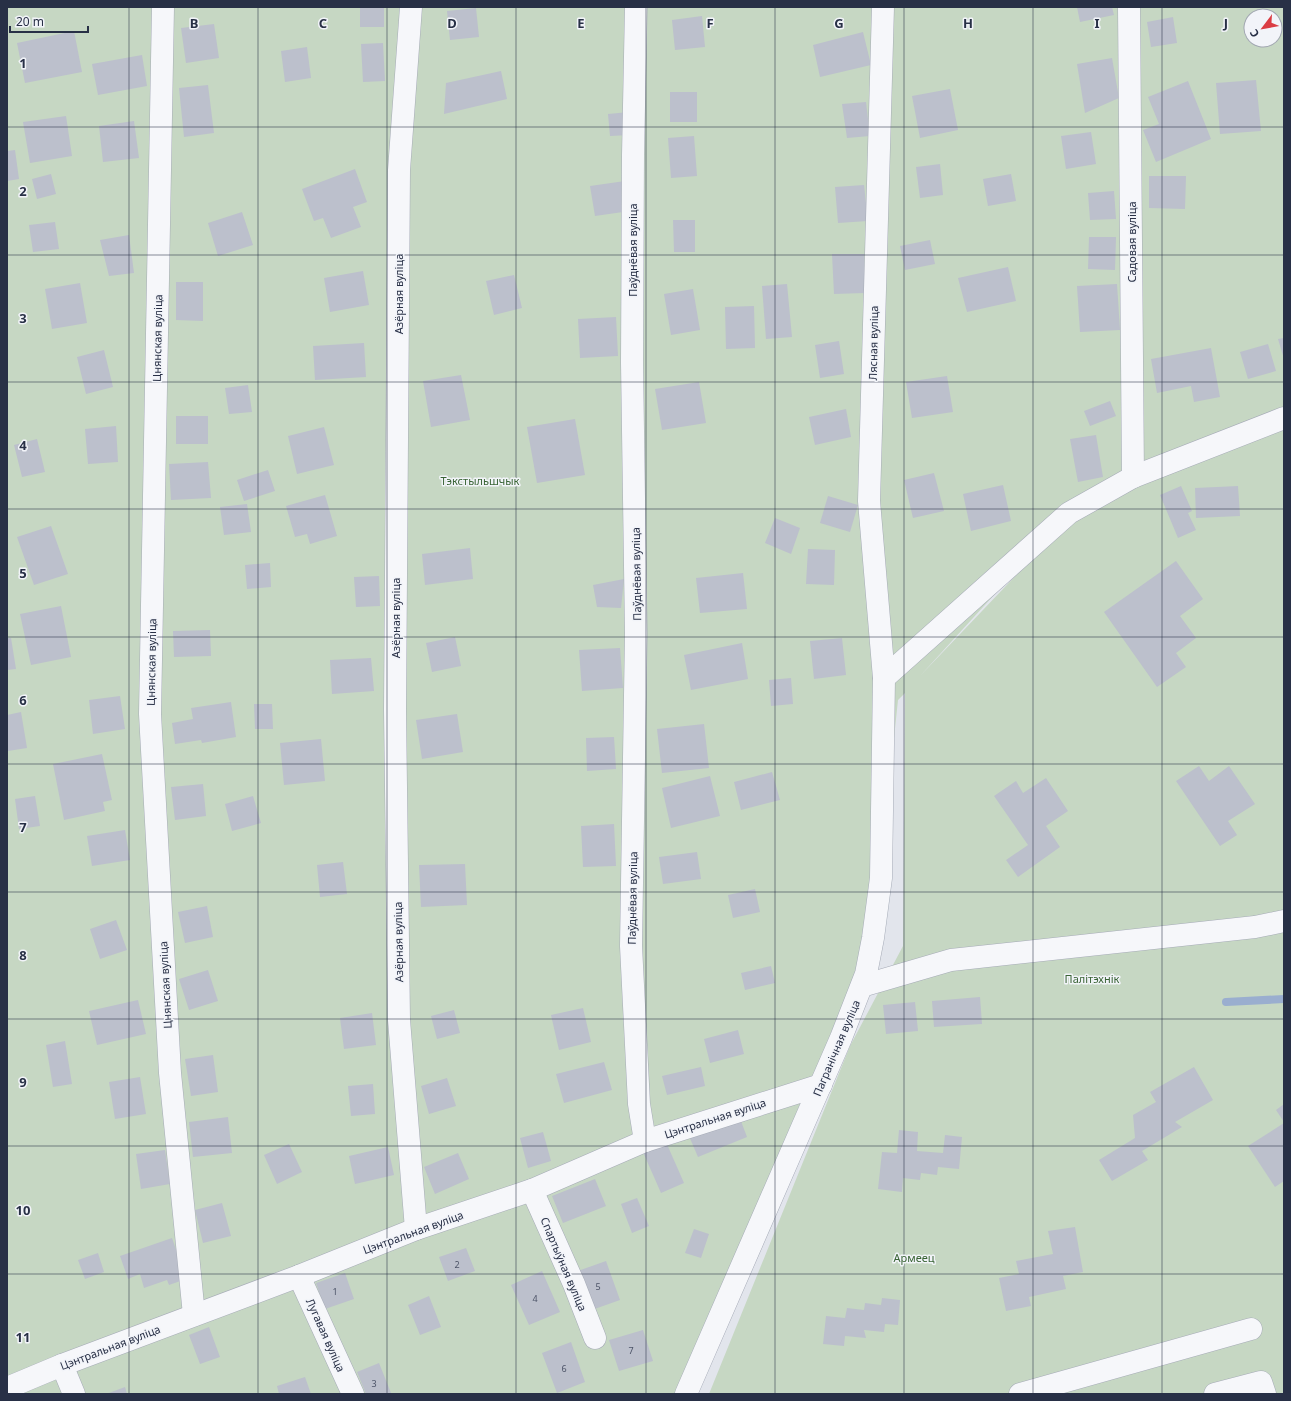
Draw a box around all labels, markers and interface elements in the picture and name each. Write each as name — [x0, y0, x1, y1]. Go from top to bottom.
scale bar — [10, 8, 88, 34]
north arrow — [1243, 8, 1283, 48]
text: 20 m — [16, 13, 44, 30]
text: B — [190, 14, 198, 32]
text: C — [319, 14, 327, 32]
text: D — [447, 14, 457, 32]
text: E — [577, 14, 585, 32]
text: F — [706, 14, 714, 32]
text: G — [834, 14, 844, 32]
text: H — [963, 14, 973, 32]
text: I — [1094, 14, 1100, 32]
text: J — [1223, 14, 1228, 32]
text: С — [1246, 27, 1262, 41]
text: 1 — [19, 54, 27, 72]
text: 2 — [19, 182, 27, 200]
street label: Садовая вуліца — [1124, 201, 1139, 283]
street label: Паўднёвая вуліца — [625, 203, 640, 297]
street label: Азёрная вуліца — [391, 254, 406, 334]
street label: Цнянская вуліца — [149, 294, 165, 382]
street label: Лясная вуліца — [865, 305, 881, 381]
text: 3 — [19, 309, 27, 327]
text: 4 — [19, 436, 27, 454]
park label: Тэкстыльшчык — [441, 473, 520, 488]
street label: Паўднёвая вуліца — [628, 527, 644, 621]
text: 5 — [19, 564, 27, 582]
street label: Азёрная вуліца — [388, 578, 403, 658]
street label: Цнянская вуліца — [143, 618, 159, 706]
text: 6 — [19, 691, 27, 709]
text: 7 — [19, 818, 27, 836]
street label: Паўднёвая вуліца — [624, 851, 640, 945]
street label: Азёрная вуліца — [390, 902, 406, 982]
street label: Цнянская вуліца — [155, 941, 175, 1029]
text: 8 — [19, 946, 27, 964]
park label: Палітэхнік — [1065, 971, 1120, 986]
street label: Пагранічная вуліца — [809, 998, 863, 1098]
text: 9 — [19, 1073, 27, 1091]
street label: Цэнтральная вуліца — [662, 1094, 768, 1142]
text: 10 — [16, 1201, 30, 1219]
street label: Цэнтральная вуліца — [361, 1207, 465, 1257]
street label: Спартыўная вуліца — [537, 1215, 591, 1313]
park label: Армеец — [893, 1250, 935, 1265]
house number: 2 — [454, 1258, 460, 1271]
house number: 5 — [595, 1280, 601, 1293]
house number: 1 — [332, 1285, 338, 1298]
house number: 4 — [532, 1292, 538, 1305]
street label: Лугавая вуліца — [303, 1296, 349, 1374]
street label: Цэнтральная вуліца — [58, 1321, 162, 1373]
text: 11 — [16, 1328, 30, 1346]
house number: 7 — [628, 1344, 634, 1357]
house number: 6 — [561, 1362, 567, 1375]
house number: 3 — [371, 1377, 377, 1390]

